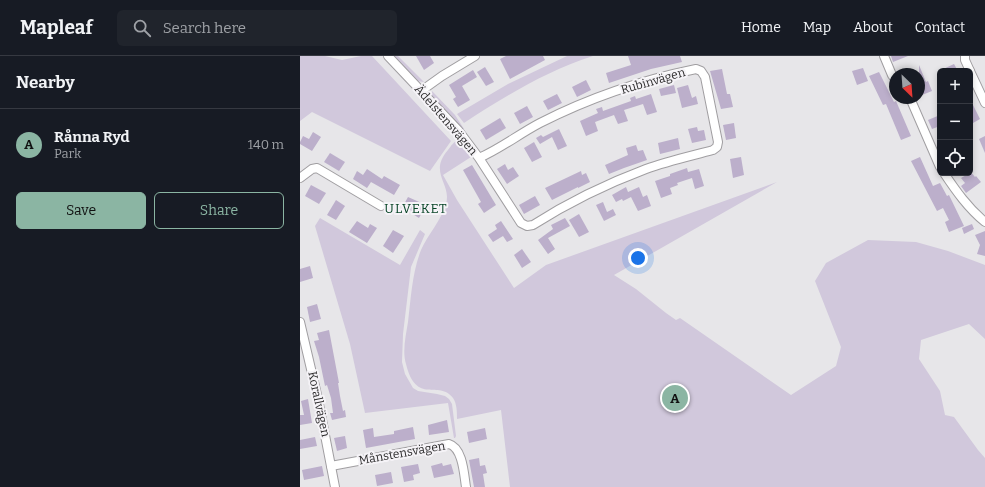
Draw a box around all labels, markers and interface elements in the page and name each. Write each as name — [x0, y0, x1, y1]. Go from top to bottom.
search box — [117, 10, 397, 46]
text: Mapleaf — [20, 16, 93, 39]
icon: search — [131, 17, 153, 39]
text: Search here — [163, 19, 246, 37]
text: Home — [741, 19, 781, 36]
text: Map — [803, 19, 831, 36]
text: About — [853, 19, 893, 36]
text: Contact — [915, 19, 965, 36]
street label: Rubinvägen — [619, 65, 687, 97]
north arrow — [889, 68, 925, 104]
map controls — [937, 68, 973, 176]
button: + — [937, 68, 973, 104]
text: Nearby — [16, 72, 75, 93]
street label: Ädelstensvägen — [412, 81, 481, 158]
button: − — [937, 104, 973, 140]
text: Rånna Ryd — [54, 128, 130, 146]
text: A — [24, 137, 34, 152]
text: 140 m — [248, 137, 284, 152]
button: locate — [937, 140, 973, 176]
text: Park — [54, 146, 81, 161]
button: Save — [16, 192, 146, 229]
button: Share — [154, 192, 284, 229]
district label: ULVEKET — [384, 201, 448, 216]
your location — [628, 248, 648, 268]
street label: Korallvägen — [305, 370, 333, 438]
pin: A — [662, 383, 688, 413]
street label: Månstensvägen — [358, 438, 447, 468]

